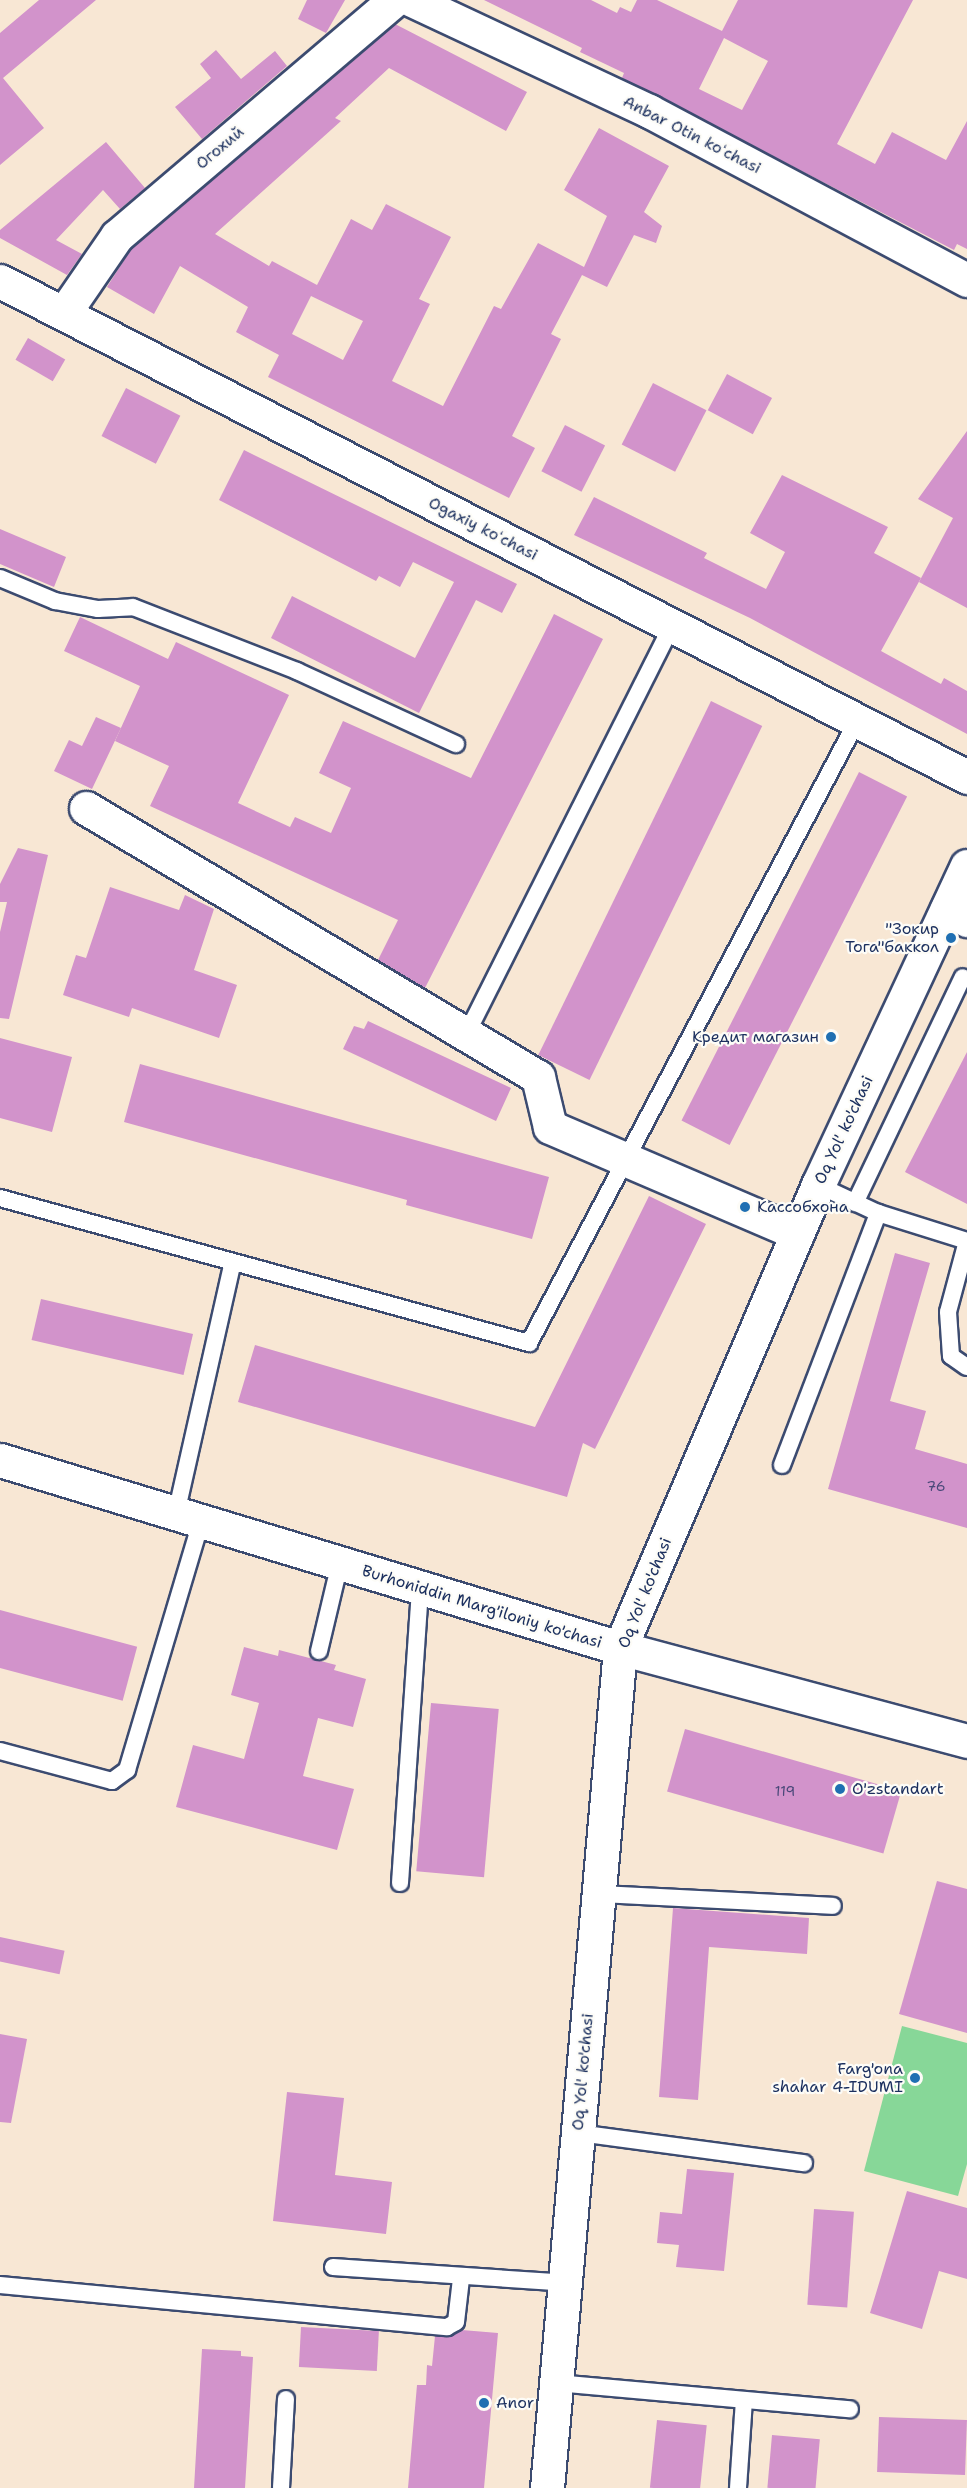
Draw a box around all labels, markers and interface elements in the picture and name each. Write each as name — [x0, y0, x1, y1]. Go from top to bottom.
street label: Anbar Otin koʻchasi — [620, 92, 764, 178]
street label: Огохий — [192, 122, 248, 174]
street label: Ogaxiy koʻchasi — [425, 493, 541, 565]
place label: "Зокир Тога"баккол — [845, 919, 939, 957]
marker: "Зокир Тога"баккол — [944, 931, 958, 945]
place label: Кредит магазин — [692, 1027, 819, 1047]
marker: Кредит магазин — [824, 1030, 838, 1044]
street label: Oq Yol' ko'chasi — [810, 1073, 878, 1187]
place label: Кассобхона — [757, 1197, 849, 1217]
marker: Кассобхона — [738, 1200, 752, 1214]
house number: 76 — [926, 1478, 946, 1494]
street label: Oq Yol' ko'chasi — [614, 1535, 676, 1651]
street label: Burhoniddin Marg'iloniy ko'chasi — [360, 1561, 604, 1653]
place label: O'zstandart — [852, 1779, 944, 1799]
marker: O'zstandart — [833, 1782, 847, 1796]
house number: 119 — [775, 1783, 795, 1799]
street label: Oq Yol' ko'chasi — [568, 2013, 598, 2131]
place label: Farg'ona shahar 4-IDUMI — [772, 2059, 903, 2097]
marker: Farg'ona shahar 4-IDUMI — [908, 2071, 922, 2085]
place label: Anor — [496, 2393, 534, 2413]
marker: Anor — [477, 2396, 491, 2410]

